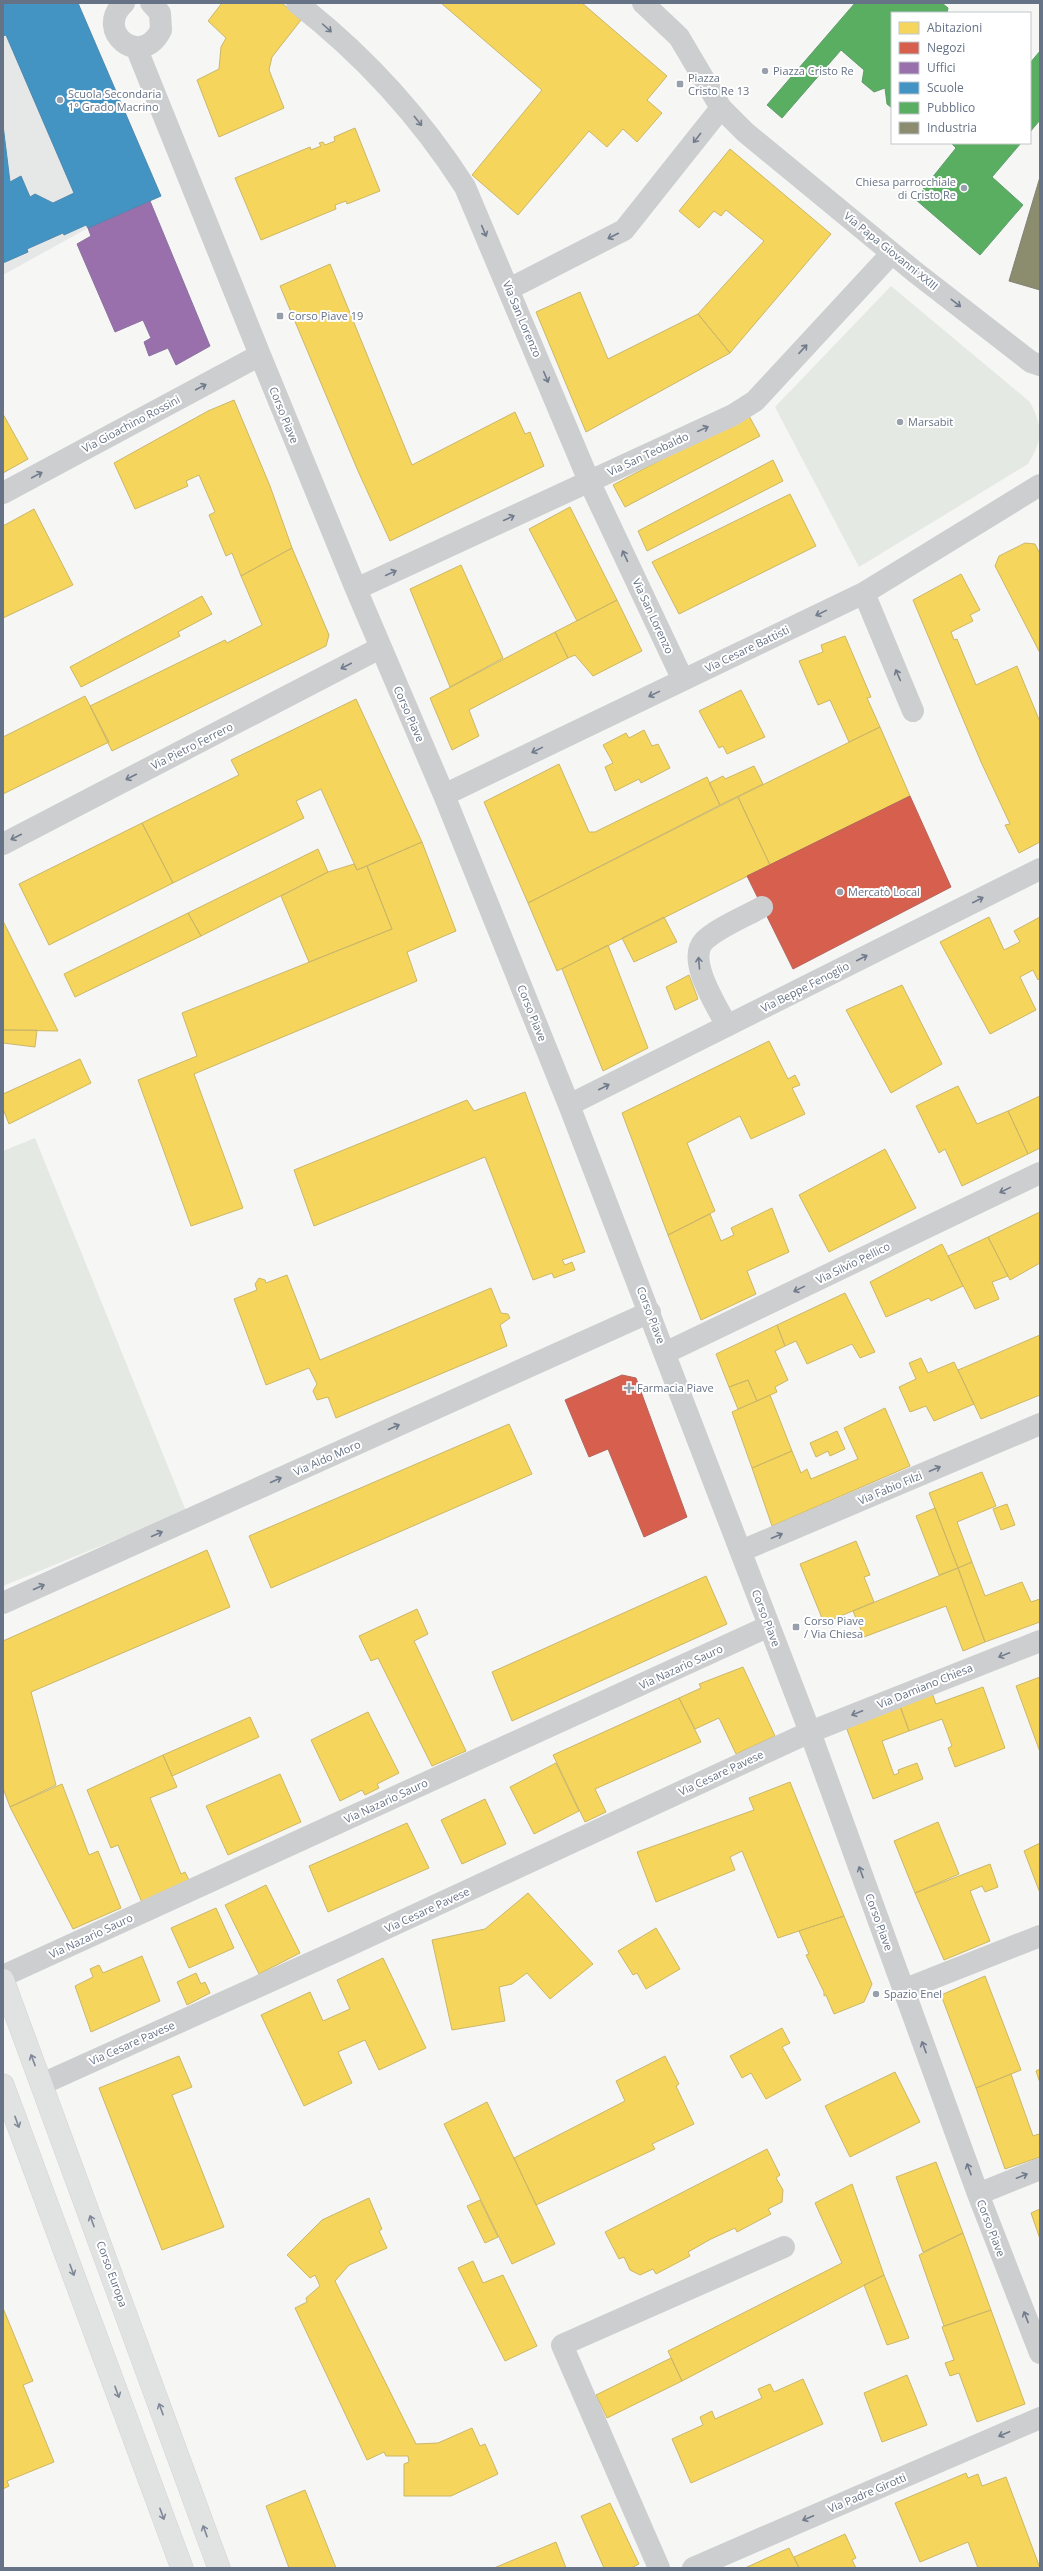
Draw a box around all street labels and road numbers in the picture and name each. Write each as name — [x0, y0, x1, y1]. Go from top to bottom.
street label: Via Papa Giovanni XXIII — [841, 208, 941, 293]
street label: Via San Lorenzo — [500, 278, 545, 360]
street label: Corso Piave — [266, 384, 303, 445]
street label: Via Gioachino Rossini — [79, 391, 182, 456]
street label: Via San Teobaldo — [605, 428, 691, 479]
street label: Via San Lorenzo — [629, 576, 678, 656]
street label: Via Cesare Battisti — [702, 622, 791, 675]
street label: Corso Piave — [390, 683, 428, 744]
street label: Via Pietro Ferrero — [148, 718, 236, 773]
street label: Via Beppe Fenoglio — [758, 958, 852, 1015]
street label: Corso Piave — [514, 982, 551, 1043]
street label: Via Silvio Pellico — [813, 1238, 893, 1287]
street label: Corso Piave — [634, 1284, 669, 1345]
street label: Via Aldo Moro — [291, 1436, 363, 1479]
street label: Via Fabio Filzi — [855, 1467, 924, 1508]
street label: Corso Piave — [749, 1587, 784, 1648]
street label: Via Nazario Sauro — [637, 1640, 725, 1693]
street label: Via Damiano Chiesa — [875, 1660, 975, 1712]
street label: Via Cesare Pavese — [676, 1746, 766, 1799]
street label: Via Nazario Sauro — [342, 1774, 430, 1827]
street label: Via Cesare Pavese — [382, 1883, 472, 1936]
street label: Corso Piave — [862, 1891, 897, 1953]
street label: Via Nazario Sauro — [47, 1909, 135, 1962]
street label: Via Cesare Pavese — [87, 2017, 177, 2068]
street label: Corso Piave — [974, 2197, 1009, 2258]
street label: Corso Europa — [94, 2239, 131, 2309]
street label: Via Padre Girotti — [825, 2469, 908, 2516]

